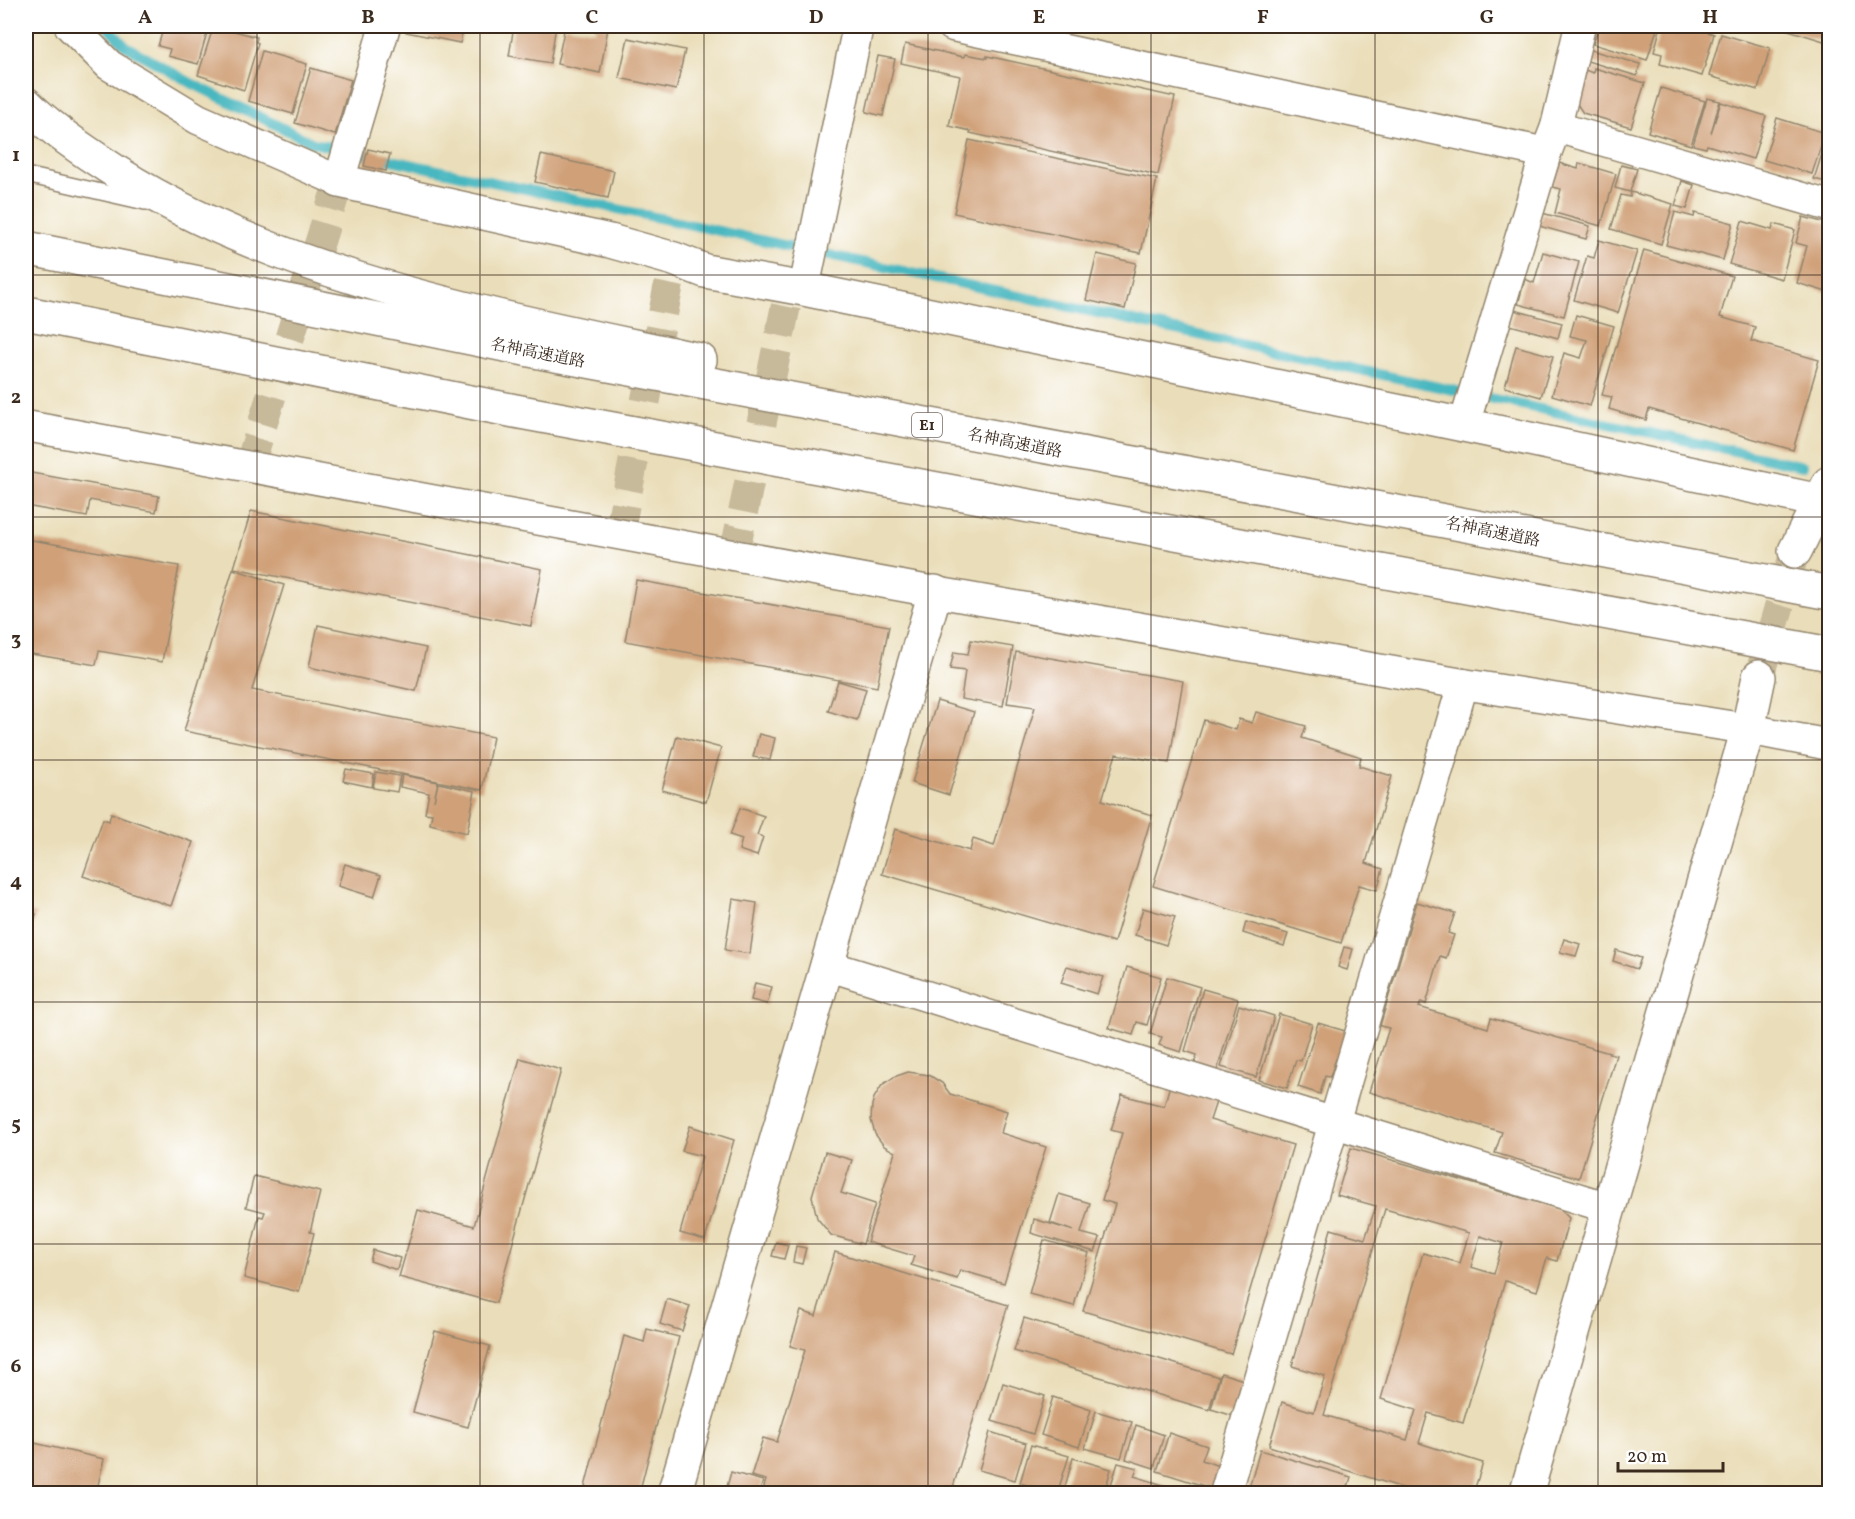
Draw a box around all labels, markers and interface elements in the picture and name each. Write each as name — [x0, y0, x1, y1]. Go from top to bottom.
text: A — [138, 4, 152, 32]
text: B — [361, 4, 375, 32]
text: C — [586, 4, 599, 32]
text: D — [809, 4, 823, 32]
text: E — [1033, 4, 1045, 32]
text: F — [1257, 4, 1269, 32]
text: G — [1480, 4, 1494, 32]
text: H — [1702, 4, 1718, 32]
text: 1 — [12, 142, 20, 170]
street label: 名神高速道路 — [488, 334, 587, 374]
text: 2 — [11, 384, 21, 412]
road number: E1 — [912, 413, 942, 437]
street label: 名神高速道路 — [965, 424, 1064, 464]
street label: 名神高速道路 — [1443, 513, 1542, 553]
text: 3 — [11, 626, 21, 654]
text: 4 — [10, 868, 22, 896]
text: 5 — [11, 1111, 21, 1139]
text: 6 — [11, 1353, 22, 1381]
scale bar — [1618, 1435, 1723, 1473]
text: 20 m — [1627, 1445, 1667, 1470]

